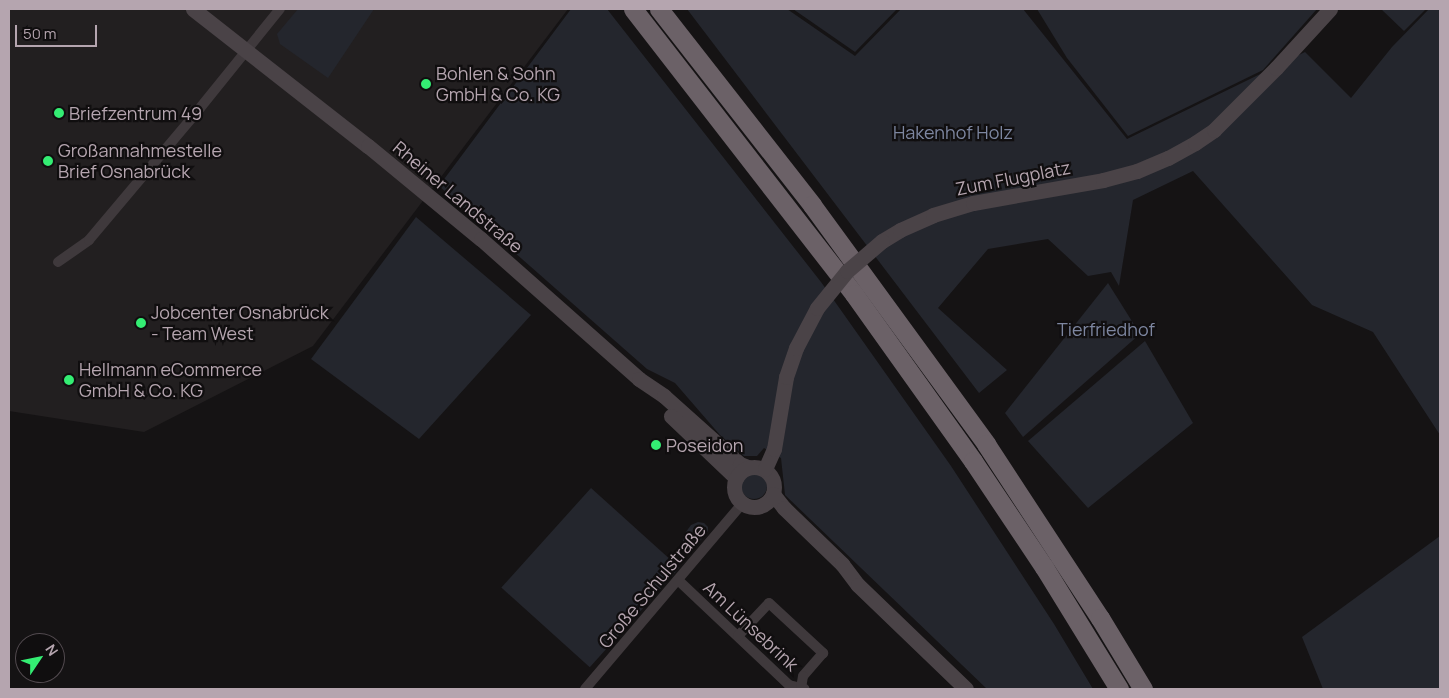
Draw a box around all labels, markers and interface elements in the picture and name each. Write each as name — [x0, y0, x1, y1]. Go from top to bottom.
scale bar — [18, 15, 100, 47]
text: 50 m — [23, 23, 57, 44]
place label: Bohlen & Sohn GmbH & Co. KG — [436, 63, 560, 106]
marker: Bohlen & Sohn GmbH & Co. KG — [420, 78, 432, 90]
place label: Briefzentrum 49 — [69, 102, 202, 124]
marker: Briefzentrum 49 — [53, 107, 65, 119]
park label: Hakenhof Holz — [893, 121, 1013, 143]
street label: Rheiner Landstraße — [389, 136, 527, 258]
place label: Großannahmestelle Brief Osnabrück — [58, 140, 222, 182]
marker: Großannahmestelle Brief Osnabrück — [42, 155, 54, 167]
street label: Zum Flugplatz — [954, 156, 1072, 200]
place label: Jobcenter Osnabrück - Team West — [151, 302, 329, 344]
marker: Jobcenter Osnabrück - Team West — [135, 317, 147, 329]
park label: Tierfriedhof — [1057, 318, 1155, 340]
place label: Hellmann eCommerce GmbH & Co. KG — [79, 359, 262, 402]
marker: Hellmann eCommerce GmbH & Co. KG — [63, 374, 75, 386]
place label: Poseidon — [666, 434, 744, 456]
marker: Poseidon — [650, 439, 662, 451]
street label: Große Schulstraße — [594, 520, 710, 652]
street label: Am Lünsebrink — [699, 577, 803, 675]
north arrow — [15, 633, 65, 683]
text: N — [41, 640, 63, 659]

